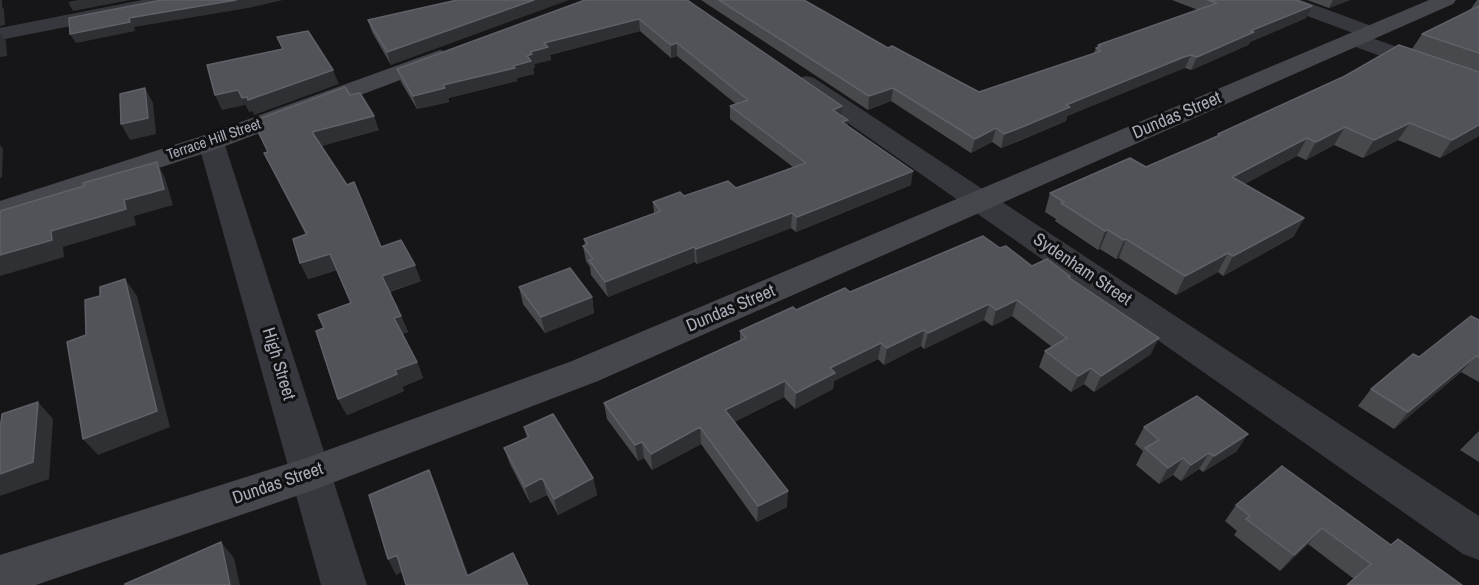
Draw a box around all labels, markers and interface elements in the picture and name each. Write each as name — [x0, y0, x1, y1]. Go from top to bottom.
street label: Dundas Street — [1129, 88, 1225, 144]
street label: Terrace Hill Street — [165, 115, 263, 165]
street label: Sydenham Street — [1029, 229, 1135, 311]
street label: Dundas Street — [683, 281, 779, 337]
street label: High Street — [257, 325, 299, 403]
street label: Dundas Street — [230, 458, 326, 510]

